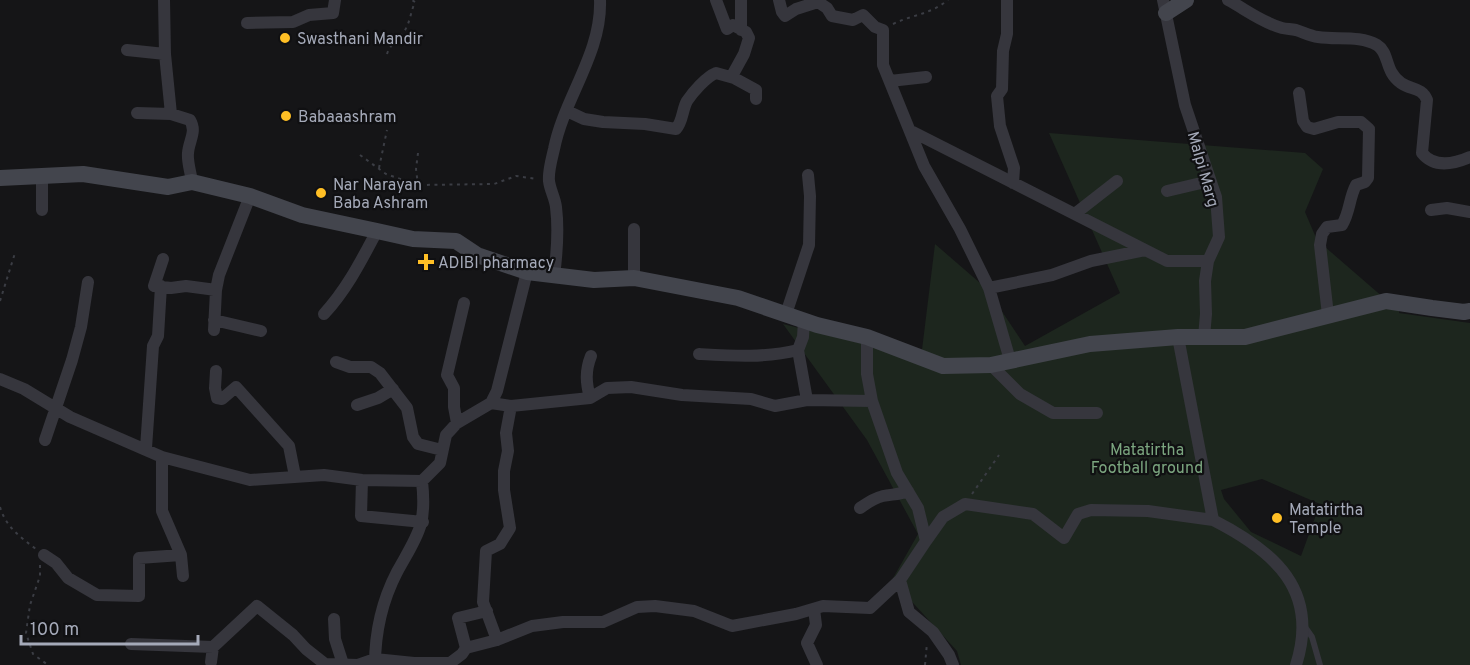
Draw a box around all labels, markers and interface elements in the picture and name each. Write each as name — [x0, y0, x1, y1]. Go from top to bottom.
place label: Swasthani Mandir — [297, 30, 423, 50]
marker: Swasthani Mandir — [278, 31, 292, 45]
place label: Babaaashram — [298, 108, 396, 128]
marker: Babaaashram — [279, 109, 293, 123]
street label: Malpi Marg — [1182, 129, 1222, 210]
place label: Nar Narayan Baba Ashram — [333, 176, 428, 214]
marker: Nar Narayan Baba Ashram — [314, 186, 328, 200]
place label: ADIBI pharmacy — [438, 254, 554, 274]
marker: ADIBI pharmacy — [419, 255, 433, 269]
park label: Matatirtha Football ground — [1091, 441, 1203, 479]
place label: Matatirtha Temple — [1289, 501, 1363, 539]
marker: Matatirtha Temple — [1270, 511, 1284, 525]
scale bar — [21, 608, 198, 646]
text: 100 m — [30, 619, 79, 642]

